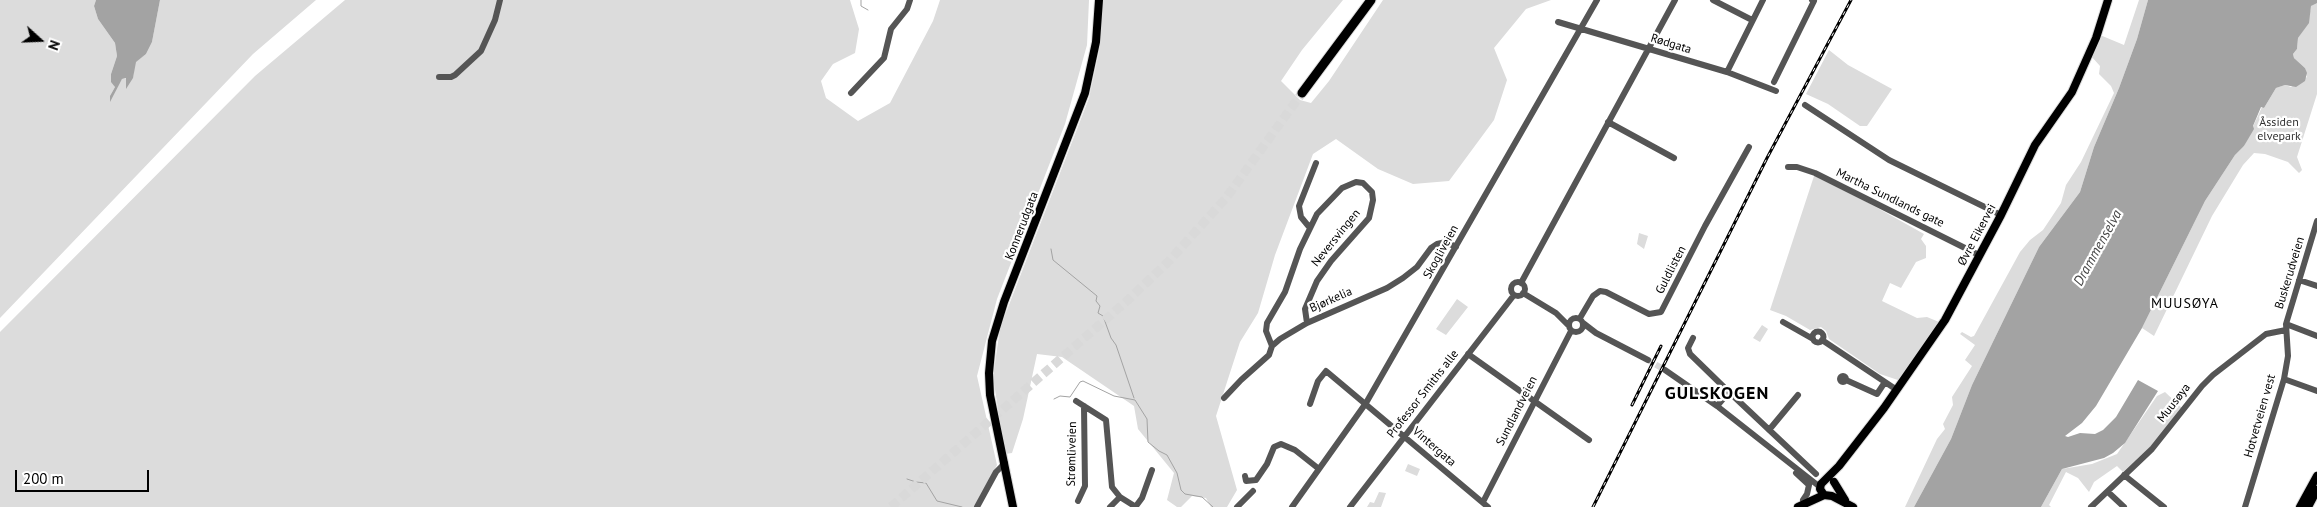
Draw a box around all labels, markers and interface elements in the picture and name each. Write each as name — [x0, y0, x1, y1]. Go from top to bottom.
north arrow — [15, 15, 65, 65]
street label: Rødgata — [1649, 31, 1693, 57]
text: N — [44, 38, 64, 53]
park label: Åssiden elvepark — [2257, 116, 2301, 144]
street label: Martha Sundlands gate — [1834, 166, 1946, 230]
street label: Konnerudgata — [1002, 190, 1042, 262]
street label: Øvre Eikervei — [1955, 202, 1999, 268]
street label: Neversvingen — [1309, 206, 1363, 270]
water label: Drammenselva — [2070, 207, 2126, 289]
street label: Skogliveien — [1420, 223, 1462, 281]
street label: Buskerudveien — [2272, 235, 2308, 311]
street label: Guldlisten — [1653, 244, 1689, 296]
street label: Bjørkelia — [1307, 284, 1355, 316]
district label: MUUSØYA — [2150, 296, 2220, 312]
street label: Professor Smiths alle — [1384, 347, 1462, 441]
street label: Hotvetveien vest — [2241, 373, 2279, 459]
street label: Sundlandveien — [1493, 374, 1541, 448]
street label: Muusøya — [2154, 381, 2194, 425]
district label: GULSKOGEN — [1664, 383, 1770, 405]
street label: Strømliveien — [1064, 421, 1080, 487]
street label: Vintergata — [1409, 424, 1459, 470]
scale bar — [18, 460, 151, 492]
text: 200 m — [23, 469, 64, 488]

